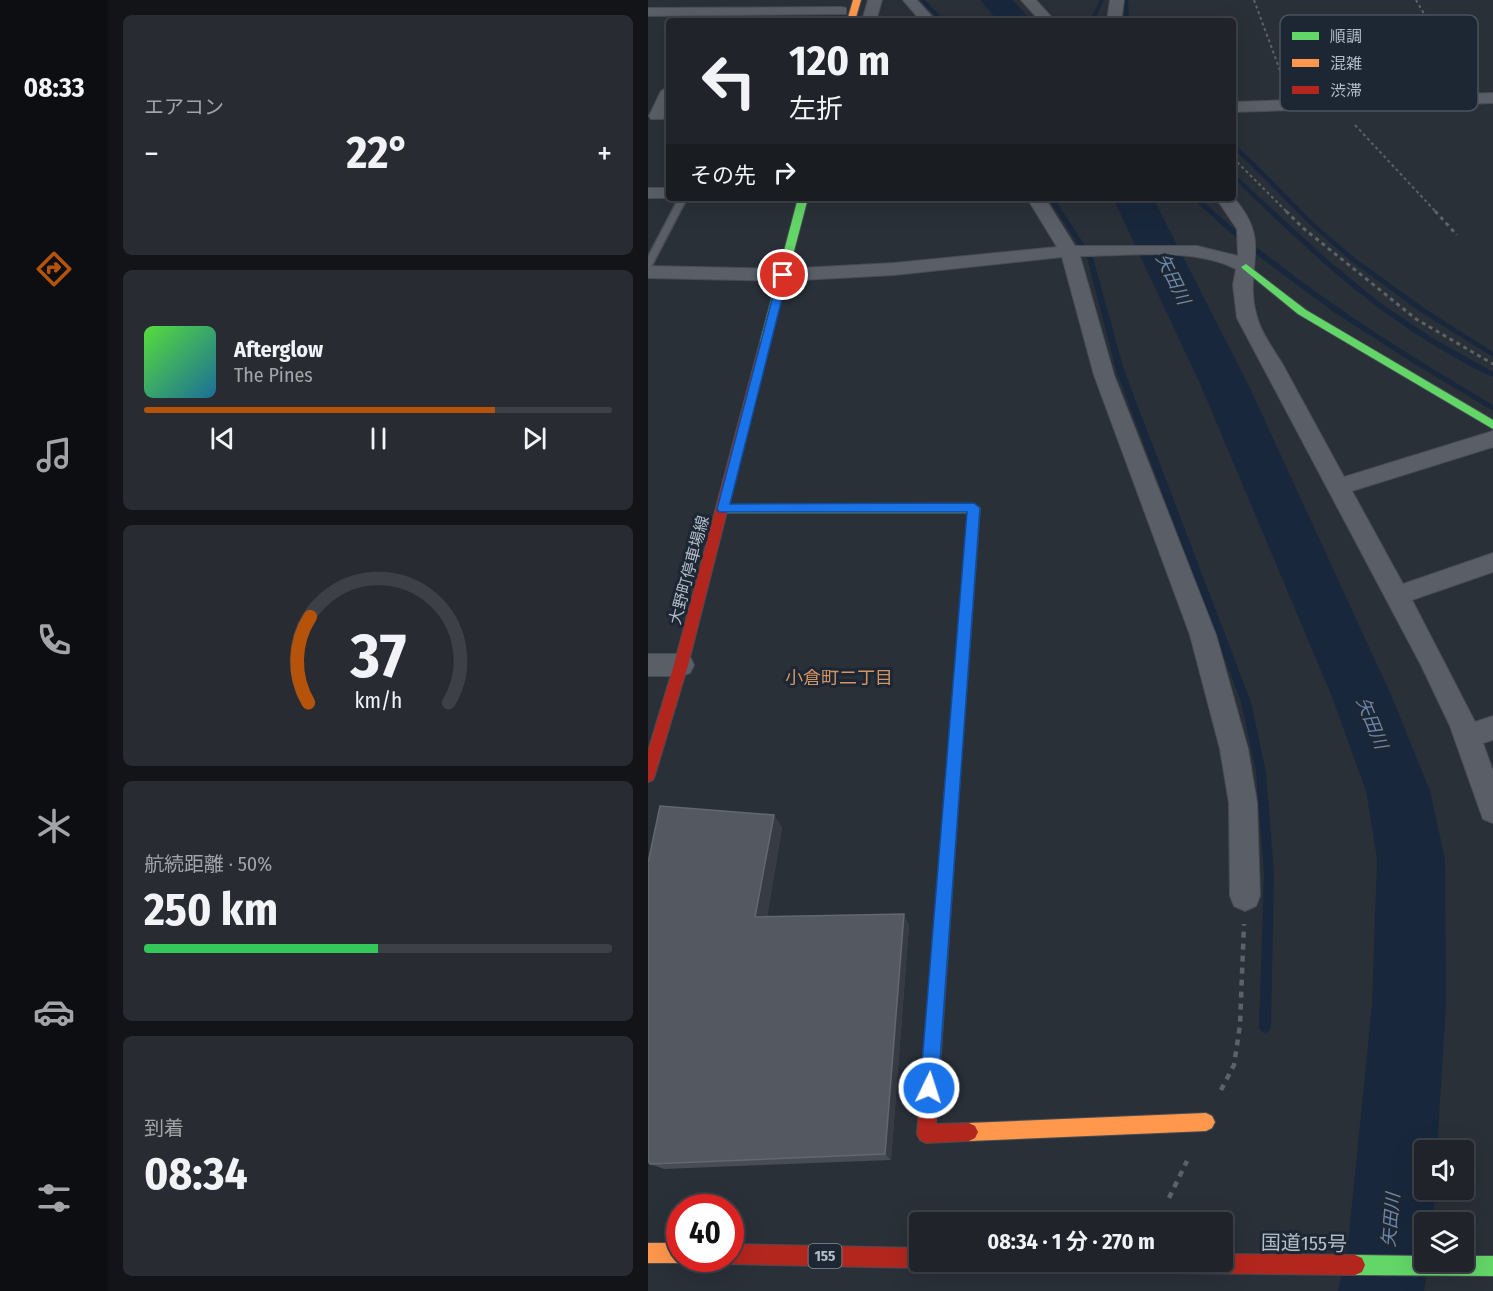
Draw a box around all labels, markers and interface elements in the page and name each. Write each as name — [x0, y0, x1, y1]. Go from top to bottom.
legend — [1280, 15, 1478, 111]
text: 順調 — [1330, 27, 1362, 46]
text: 120 m — [789, 36, 890, 86]
icon: left — [690, 42, 768, 120]
text: 混雑 — [1330, 54, 1362, 73]
text: 08:33 — [23, 72, 85, 104]
text: 渋滞 — [1330, 81, 1362, 100]
text: 左折 — [789, 93, 843, 125]
text: エアコン — [144, 95, 224, 119]
text: 22° — [347, 126, 409, 180]
text: − — [144, 134, 159, 174]
text: + — [597, 134, 612, 174]
icon: right — [768, 156, 801, 189]
text: その先 — [690, 162, 756, 189]
icon: directions — [33, 248, 75, 290]
pin — [757, 249, 808, 300]
water label: 矢田川 — [1151, 250, 1196, 310]
icon: arrive — [766, 258, 799, 291]
text: Afterglow — [234, 336, 323, 363]
text: The Pines — [234, 363, 313, 387]
icon: previous — [206, 422, 239, 455]
icon: pause — [362, 422, 395, 455]
icon: next — [518, 422, 551, 455]
icon: music — [33, 434, 75, 476]
street label: 大野町停車場線 — [665, 513, 713, 627]
icon: phone — [33, 619, 75, 661]
text: 37 — [349, 619, 406, 694]
district label: 小倉町二丁目 — [785, 667, 893, 689]
text: km/h — [354, 688, 402, 714]
water label: 矢田川 — [1352, 694, 1393, 754]
icon: climate — [33, 805, 75, 847]
text: 航続距離 · 50% — [144, 852, 272, 876]
text: 250 km — [144, 883, 278, 937]
icon: car — [33, 991, 75, 1033]
position arrow — [897, 1056, 961, 1120]
text: 到着 — [144, 1116, 184, 1140]
map controls — [1414, 1140, 1474, 1272]
button: sound — [1414, 1140, 1474, 1200]
text: 08:34 — [144, 1147, 248, 1201]
icon: filters — [33, 1177, 75, 1219]
water label: 矢田川 — [1378, 1190, 1404, 1248]
speed limit sign: 40 — [666, 1194, 744, 1272]
button: layers — [1414, 1212, 1474, 1272]
text: 08:34 · 1 分 · 270 m — [987, 1228, 1155, 1255]
street label: 国道155号 — [1261, 1230, 1347, 1256]
road number: 155 — [808, 1244, 842, 1268]

